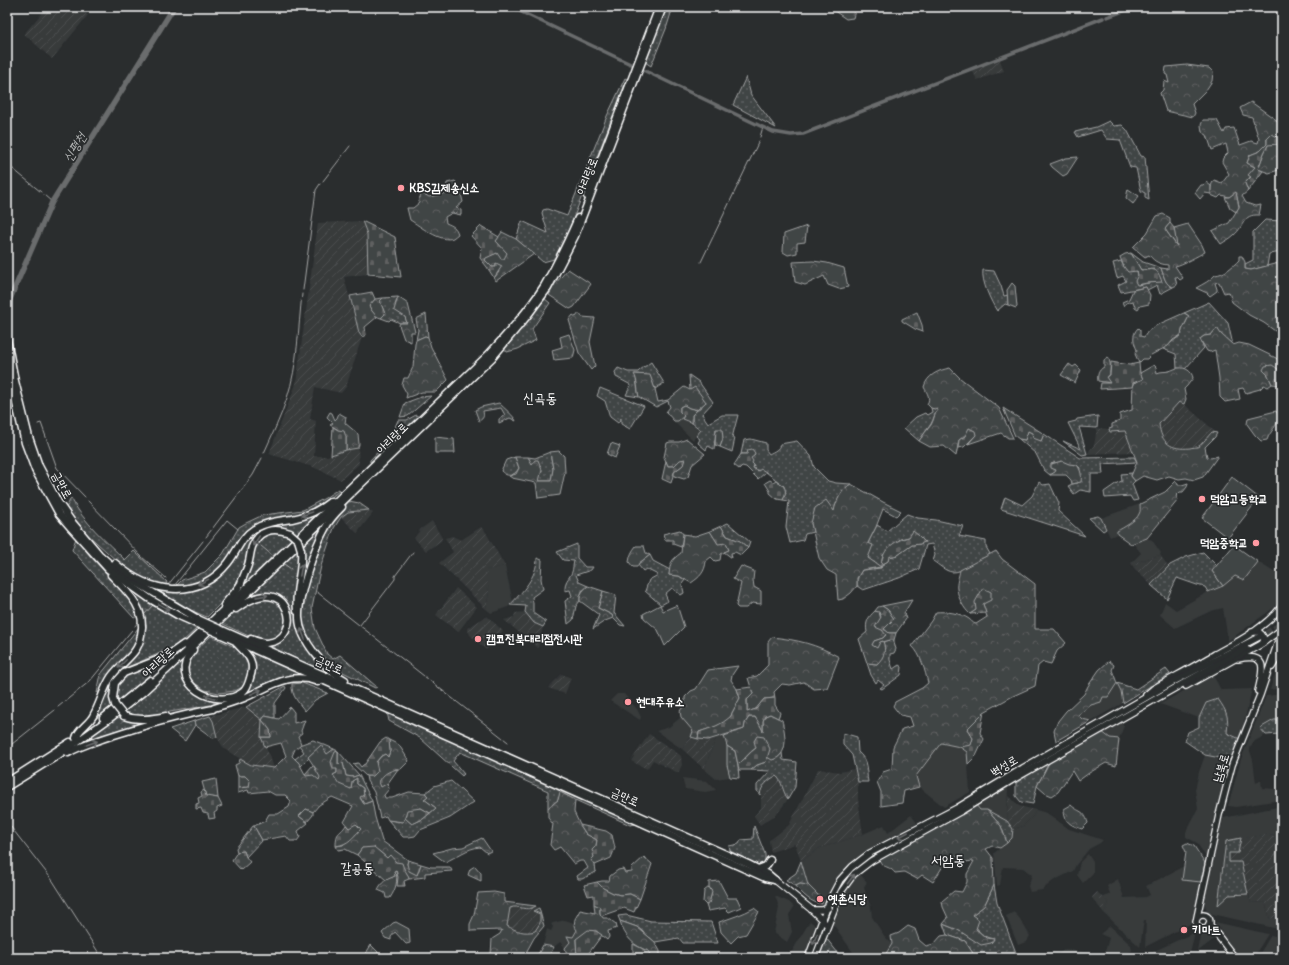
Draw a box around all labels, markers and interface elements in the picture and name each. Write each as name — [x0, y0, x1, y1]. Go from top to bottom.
water label: 신평천 — [59, 128, 91, 165]
street label: 아리랑로 — [572, 155, 601, 197]
place label: KBS김제송신소 — [409, 180, 480, 195]
marker: KBS김제송신소 — [396, 183, 406, 193]
district label: 신곡동 — [523, 389, 557, 407]
street label: 아리랑로 — [373, 419, 411, 456]
street label: 금만로 — [49, 468, 76, 501]
place label: 덕암고등학교 — [1210, 491, 1268, 506]
marker: 덕암고등학교 — [1197, 494, 1207, 504]
one-way arrow — [301, 511, 313, 519]
one-way arrow — [252, 535, 260, 546]
place label: 덕암중학교 — [1200, 535, 1248, 550]
marker: 덕암중학교 — [1251, 538, 1261, 548]
one-way arrow — [297, 564, 305, 577]
one-way arrow — [198, 579, 210, 586]
one-way arrow — [255, 592, 268, 600]
one-way arrow — [158, 603, 169, 611]
one-way arrow — [299, 628, 307, 640]
place label: 캠코전북대리점전시관 — [486, 631, 583, 646]
marker: 캠코전북대리점전시관 — [473, 634, 483, 644]
street label: 아리랑로 — [138, 643, 177, 680]
street label: 금만로 — [313, 652, 345, 677]
one-way arrow — [117, 659, 127, 669]
one-way arrow — [250, 688, 262, 695]
one-way arrow — [205, 693, 218, 700]
place label: 현대주유소 — [636, 694, 685, 709]
marker: 현대주유소 — [623, 697, 633, 707]
one-way arrow — [86, 738, 98, 746]
street label: 벽성로 — [987, 752, 1020, 779]
street label: 남북로 — [1209, 752, 1232, 784]
street label: 금만로 — [609, 784, 641, 809]
one-way arrow — [897, 832, 909, 840]
district label: 서암동 — [931, 851, 965, 869]
district label: 갈공동 — [340, 859, 374, 877]
one-way arrow — [847, 874, 855, 885]
place label: 옛촌식당 — [828, 891, 867, 906]
marker: 옛촌식당 — [815, 894, 825, 904]
place label: 키마트 — [1192, 922, 1221, 937]
marker: 키마트 — [1179, 925, 1189, 935]
one-way arrow — [811, 933, 819, 945]

